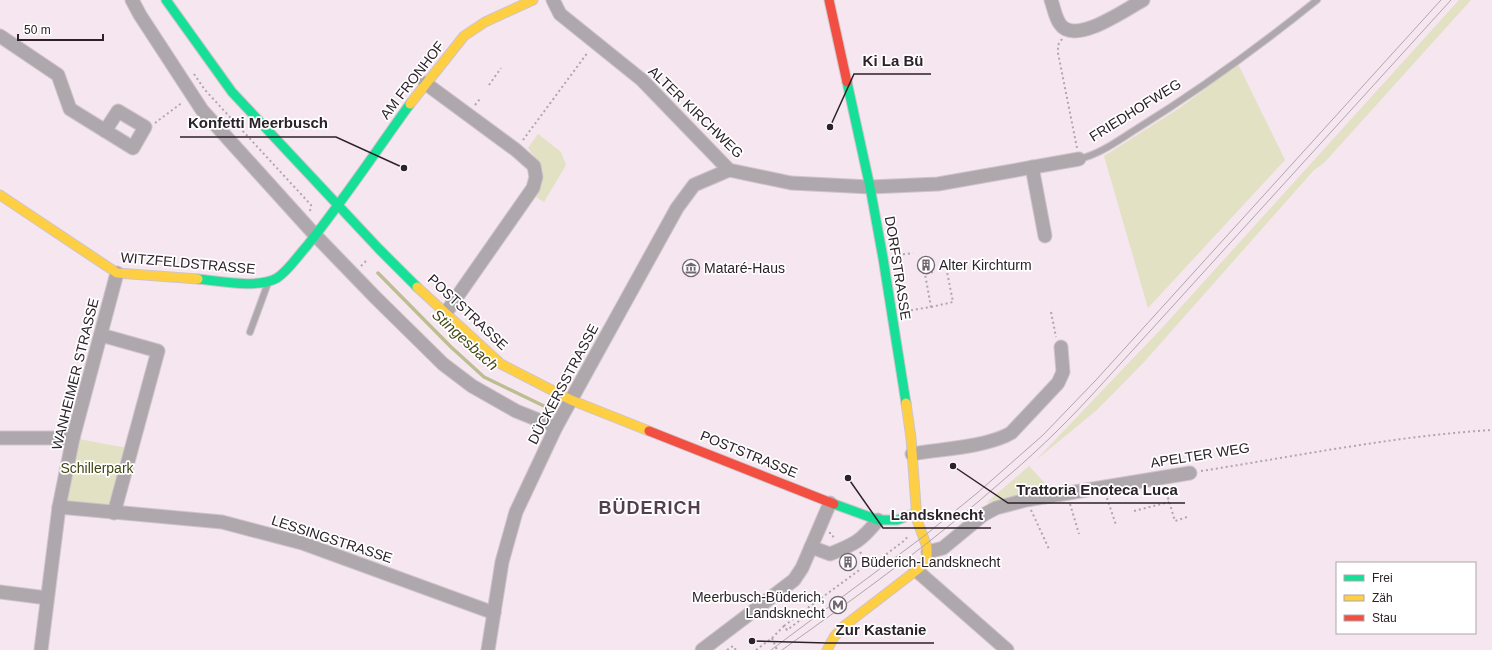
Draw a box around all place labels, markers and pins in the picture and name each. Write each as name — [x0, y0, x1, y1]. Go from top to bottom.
callout: Ki La Bü — [854, 47, 931, 74]
callout: Konfetti Meerbusch — [180, 110, 336, 137]
building icon: Alter Kirchturm — [916, 255, 936, 275]
place label: Alter Kirchturm — [939, 257, 1032, 273]
museum icon: Mataré-Haus — [681, 258, 701, 278]
place label: Mataré-Haus — [704, 260, 785, 276]
callout: Trattoria Enoteca Luca — [1008, 476, 1185, 503]
callout: Landsknecht — [883, 501, 991, 528]
building icon: Büderich-Landsknecht — [838, 552, 858, 572]
place label: Büderich-Landsknecht — [861, 554, 1000, 570]
place label: Meerbusch-Büderich, Landsknecht — [692, 589, 825, 621]
metro station icon: Meerbusch-Büderich, Landsknecht — [828, 595, 848, 615]
callout: Zur Kastanie — [827, 616, 934, 643]

